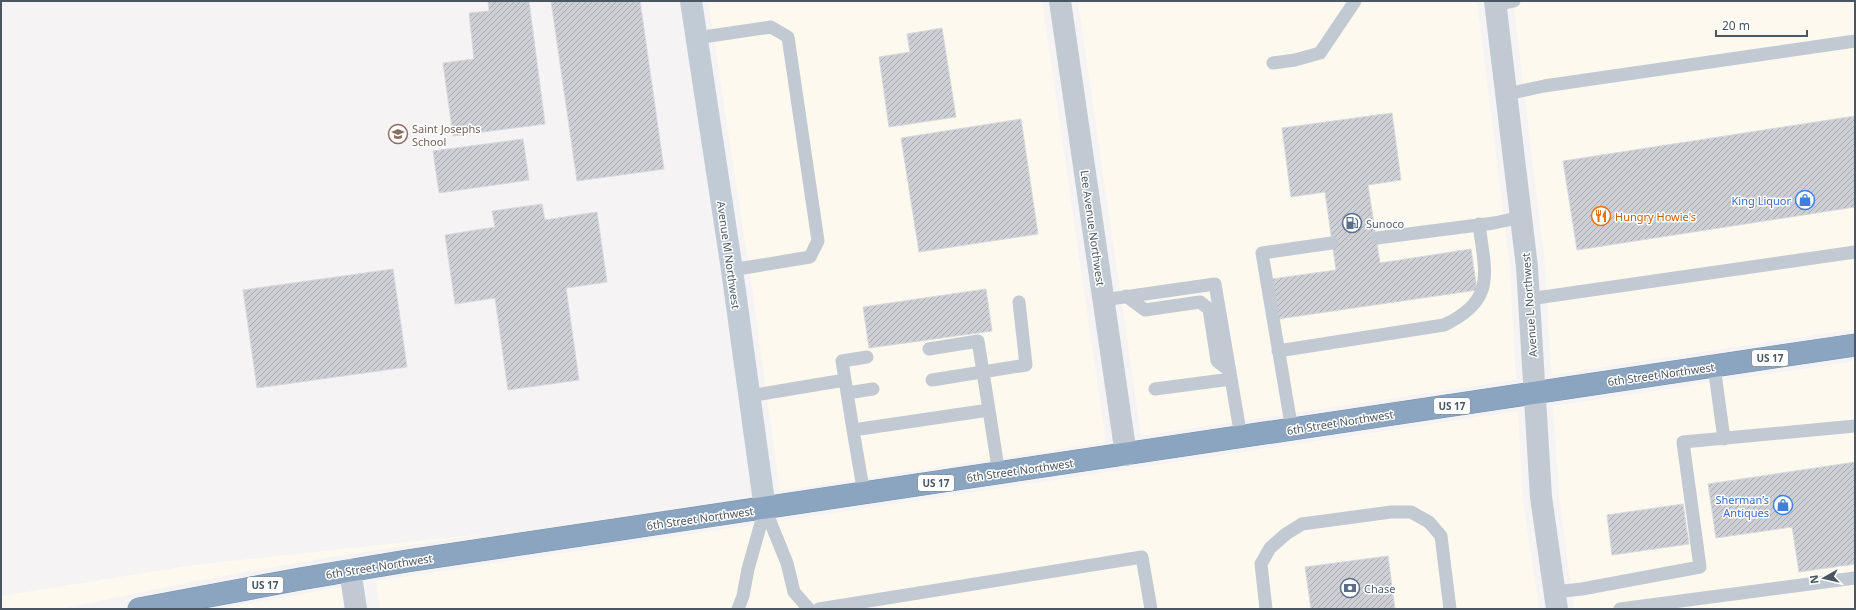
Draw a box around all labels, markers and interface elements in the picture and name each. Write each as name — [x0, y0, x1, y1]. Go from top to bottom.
scale bar — [1716, 12, 1807, 38]
text: 20 m — [1722, 17, 1750, 34]
place label: Saint Josephs School — [412, 121, 481, 149]
school or university icon: Saint Josephs School — [387, 123, 409, 145]
street label: Lee Avenue Northwest — [1077, 169, 1109, 287]
shop icon: King Liquor — [1794, 189, 1816, 211]
place label: King Liquor — [1732, 193, 1791, 208]
street label: Avenue M Northwest — [714, 200, 744, 310]
restaurant icon: Hungry Howie's — [1590, 205, 1612, 227]
place label: Hungry Howie's — [1615, 209, 1696, 224]
fuel station icon: Sunoco — [1341, 212, 1363, 234]
place label: Sunoco — [1366, 216, 1405, 231]
street label: Avenue L Northwest — [1518, 252, 1540, 358]
road number: US 17 — [1752, 350, 1788, 366]
street label: 6th Street Northwest — [1607, 359, 1715, 389]
road number: US 17 — [1434, 398, 1470, 414]
street label: 6th Street Northwest — [1286, 406, 1394, 438]
street label: 6th Street Northwest — [966, 455, 1074, 485]
road number: US 17 — [918, 475, 954, 491]
place label: Sherman’s Antiques — [1715, 492, 1769, 520]
shop icon: Sherman’s Antiques — [1772, 494, 1794, 516]
street label: 6th Street Northwest — [646, 503, 754, 533]
street label: 6th Street Northwest — [325, 550, 433, 582]
north arrow — [1804, 558, 1844, 598]
text: N — [1806, 574, 1822, 585]
road number: US 17 — [247, 577, 283, 593]
bank icon: Chase — [1339, 577, 1361, 599]
place label: Chase — [1364, 581, 1395, 596]

